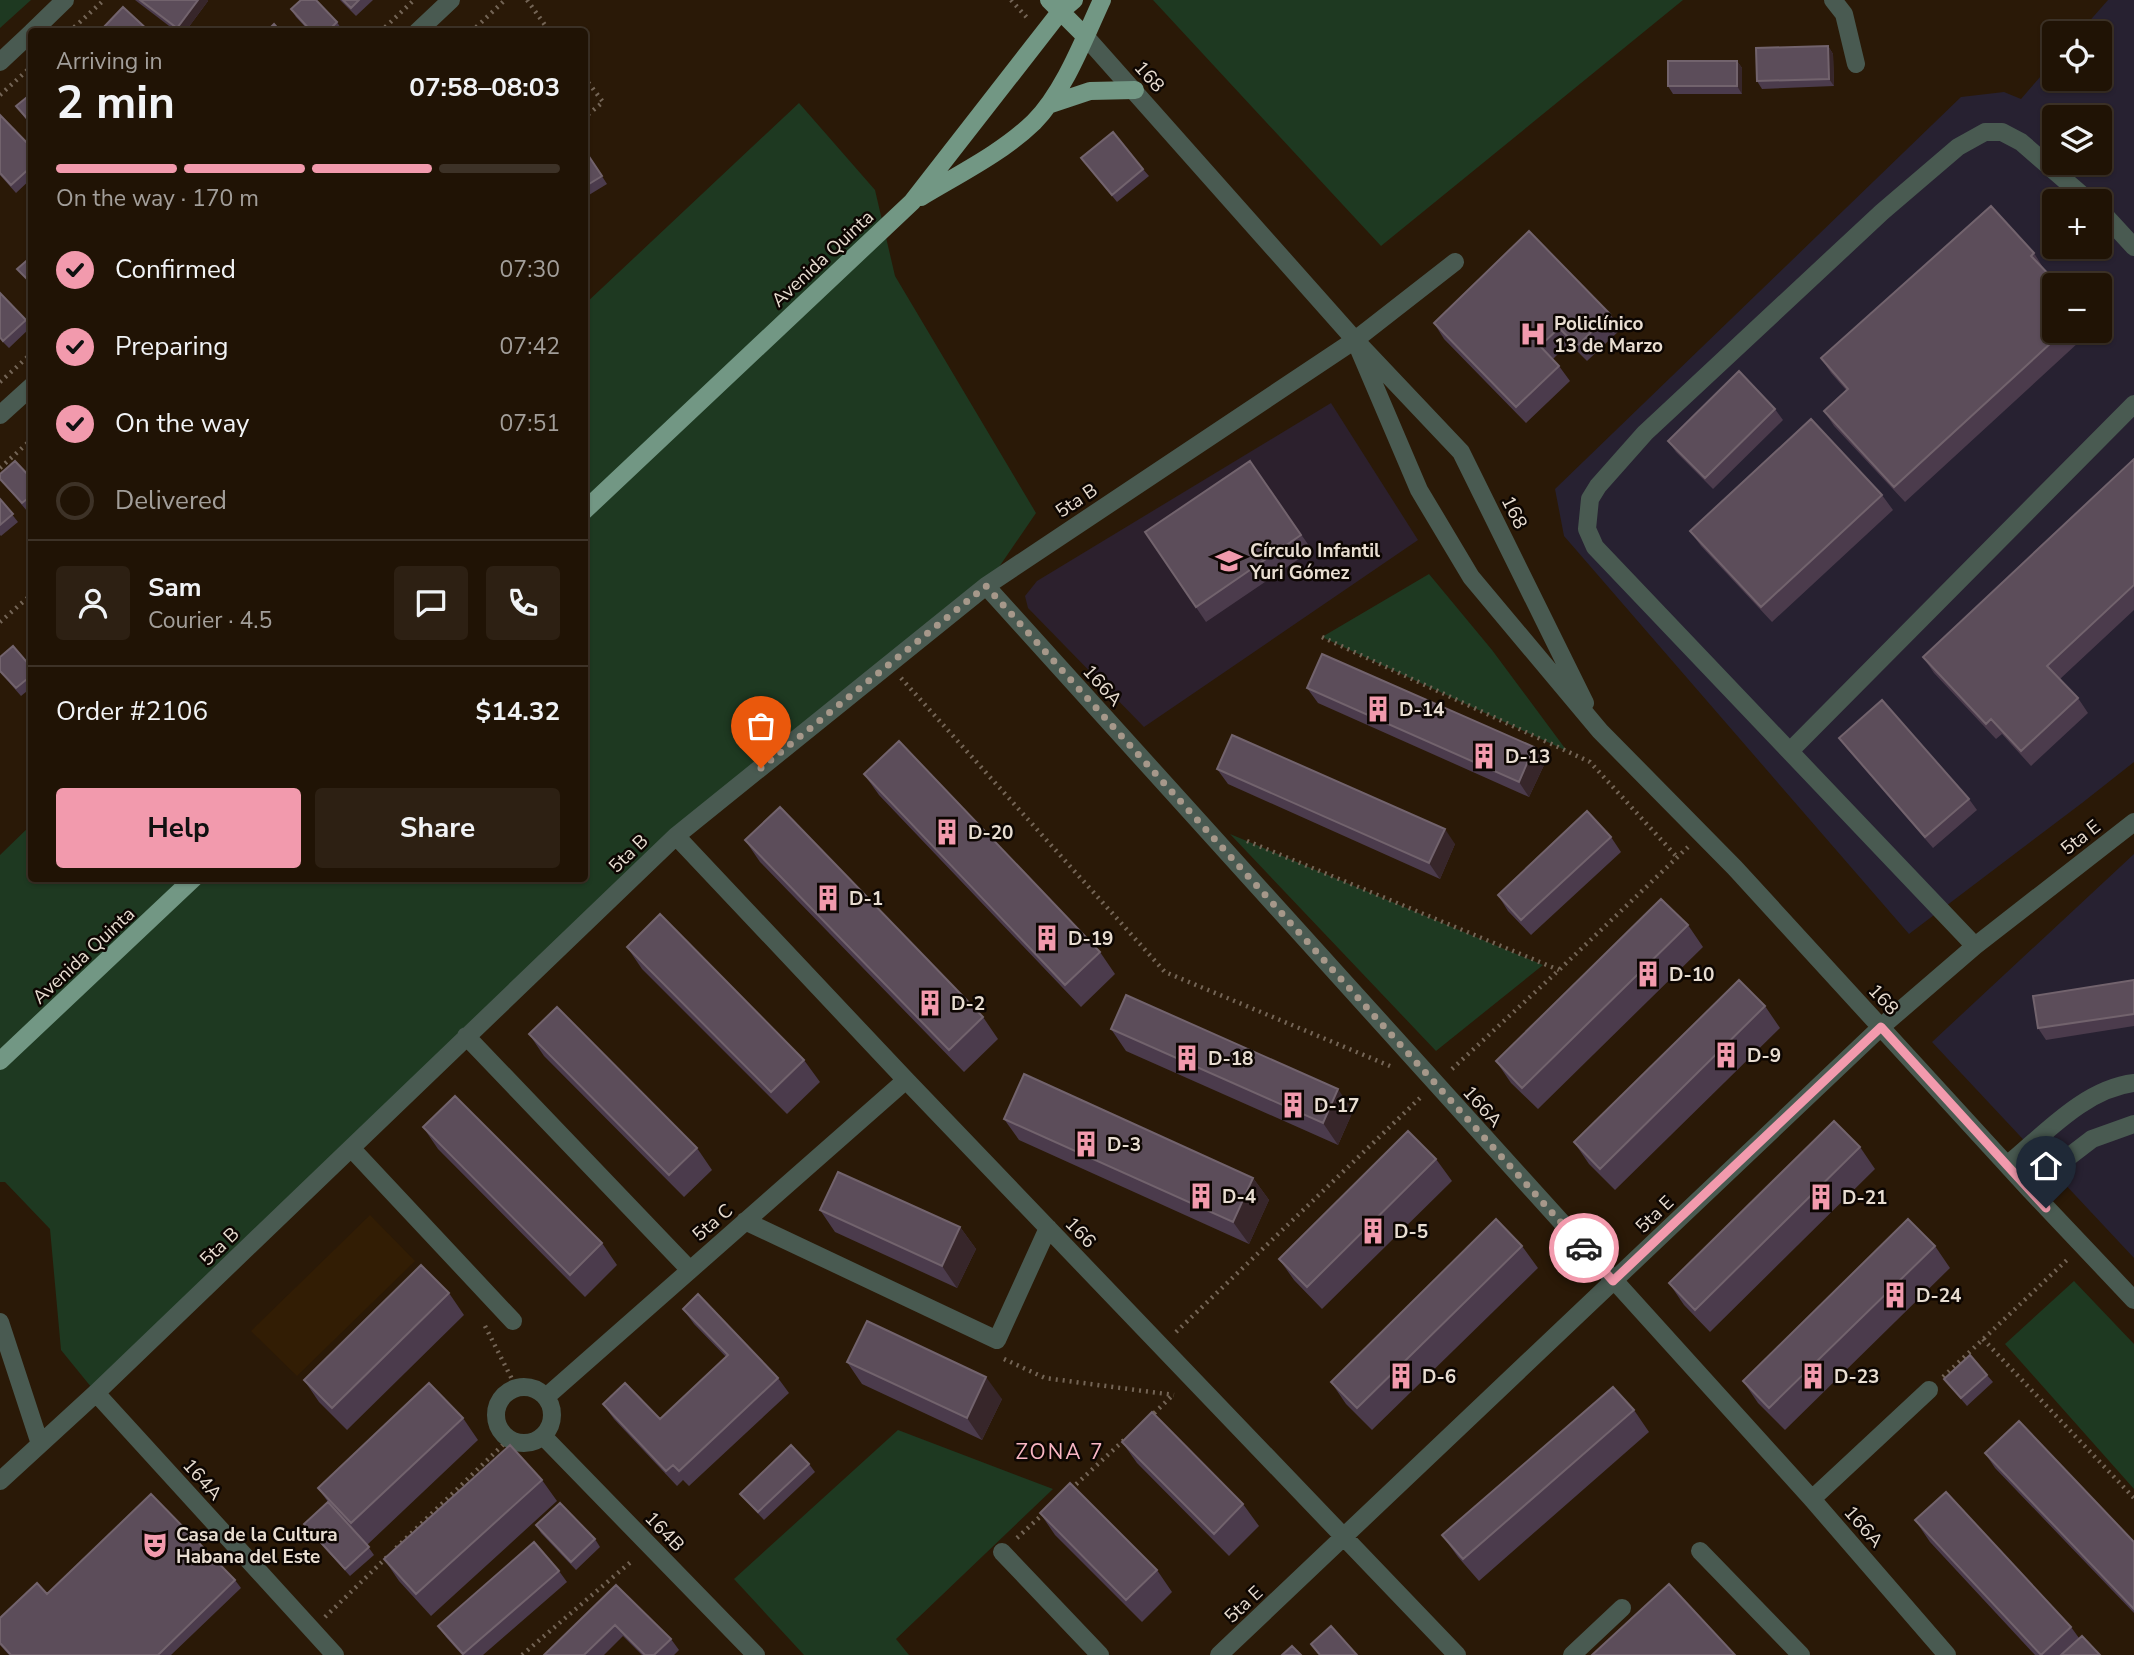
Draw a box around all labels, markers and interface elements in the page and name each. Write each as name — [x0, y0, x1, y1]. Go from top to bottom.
map controls — [2042, 21, 2112, 343]
button: locate — [2042, 21, 2112, 91]
text: Arriving in — [56, 46, 163, 77]
street label: 168 — [1128, 55, 1170, 98]
text: 07:58–08:03 — [409, 70, 560, 105]
text: 2 min — [56, 71, 175, 134]
button: layers — [2042, 105, 2112, 175]
text: On the way · 170 m — [56, 183, 259, 214]
button: + — [2042, 189, 2112, 259]
street label: Avenida Quinta — [766, 204, 880, 313]
icon: check — [56, 251, 94, 289]
text: Confirmed — [115, 252, 236, 287]
text: 07:30 — [500, 254, 560, 285]
button: − — [2042, 273, 2112, 343]
place label: Policlínico 13 de Marzo — [1554, 311, 1663, 359]
hospital icon: Policlínico 13 de Marzo — [1518, 319, 1548, 349]
icon: check — [56, 328, 94, 366]
text: Preparing — [115, 329, 228, 364]
text: 07:42 — [500, 331, 560, 362]
icon: check — [56, 405, 94, 443]
text: On the way — [115, 406, 249, 441]
text: 07:51 — [500, 408, 560, 439]
street label: 5ta B — [1050, 477, 1103, 524]
text: Delivered — [115, 483, 227, 518]
street label: 168 — [1495, 491, 1533, 534]
place label: Círculo Infantil Yuri Gómez — [1249, 538, 1380, 586]
school or university icon: Círculo Infantil Yuri Gómez — [1214, 546, 1244, 576]
button: person — [56, 566, 130, 640]
button: chat — [394, 566, 468, 640]
button: phone — [486, 566, 560, 640]
text: Sam — [148, 570, 201, 605]
text: Courier · 4.5 — [148, 605, 272, 636]
street label: 166A — [1077, 659, 1128, 712]
text: Order #2106 — [56, 694, 208, 729]
text: $14.32 — [476, 694, 560, 729]
building icon: D-14 — [1363, 694, 1393, 724]
pin — [731, 696, 791, 768]
place label: D-14 — [1399, 697, 1445, 723]
icon: bag — [742, 707, 780, 745]
building icon: D-13 — [1469, 741, 1499, 771]
place label: D-13 — [1505, 744, 1551, 770]
button: Help — [56, 788, 301, 868]
button: Share — [315, 788, 560, 868]
street label: 5ta E — [2055, 814, 2106, 862]
building icon: D-20 — [932, 817, 962, 847]
place label: D-20 — [968, 820, 1014, 846]
street label: 5ta B — [603, 828, 654, 879]
building icon: D-1 — [813, 883, 843, 913]
place label: D-1 — [849, 886, 883, 912]
street label: Avenida Quinta — [27, 901, 141, 1010]
building icon: D-19 — [1032, 923, 1062, 953]
place label: D-19 — [1068, 926, 1114, 952]
building icon: D-10 — [1633, 959, 1663, 989]
place label: D-10 — [1669, 962, 1715, 988]
street label: 168 — [1862, 978, 1904, 1021]
building icon: D-2 — [915, 988, 945, 1018]
place label: D-2 — [951, 991, 985, 1017]
building icon: D-9 — [1711, 1040, 1741, 1070]
building icon: D-18 — [1172, 1043, 1202, 1073]
place label: D-9 — [1747, 1043, 1781, 1069]
place label: D-18 — [1208, 1046, 1254, 1072]
street label: 166A — [1457, 1080, 1508, 1133]
building icon: D-17 — [1278, 1090, 1308, 1120]
place label: D-17 — [1314, 1093, 1360, 1119]
building icon: D-3 — [1071, 1129, 1101, 1159]
place label: D-3 — [1107, 1132, 1141, 1158]
pin — [2016, 1136, 2076, 1208]
icon: home — [2027, 1147, 2065, 1185]
building icon: D-4 — [1186, 1181, 1216, 1211]
building icon: D-21 — [1806, 1182, 1836, 1212]
place label: D-4 — [1222, 1184, 1256, 1210]
place label: D-21 — [1842, 1185, 1888, 1211]
street label: 5ta E — [1630, 1190, 1680, 1239]
street label: 5ta C — [687, 1198, 738, 1248]
street label: 166 — [1059, 1211, 1102, 1254]
courier — [1549, 1213, 1619, 1283]
building icon: D-5 — [1358, 1216, 1388, 1246]
place label: D-5 — [1394, 1219, 1428, 1245]
street label: 5ta B — [194, 1221, 245, 1272]
icon: car — [1565, 1229, 1603, 1267]
building icon: D-24 — [1880, 1280, 1910, 1310]
place label: D-24 — [1916, 1283, 1962, 1309]
building icon: D-6 — [1386, 1361, 1416, 1391]
building icon: D-23 — [1798, 1361, 1828, 1391]
place label: D-6 — [1422, 1364, 1456, 1390]
place label: D-23 — [1834, 1364, 1880, 1390]
district label: ZONA 7 — [1015, 1438, 1105, 1466]
street label: 164A — [177, 1453, 228, 1506]
street label: 166A — [1838, 1500, 1889, 1553]
street label: 164B — [639, 1506, 690, 1558]
place label: Casa de la Cultura Habana del Este — [176, 1522, 338, 1570]
theatre icon: Casa de la Cultura Habana del Este — [140, 1530, 170, 1560]
street label: 5ta E — [1219, 1580, 1269, 1629]

